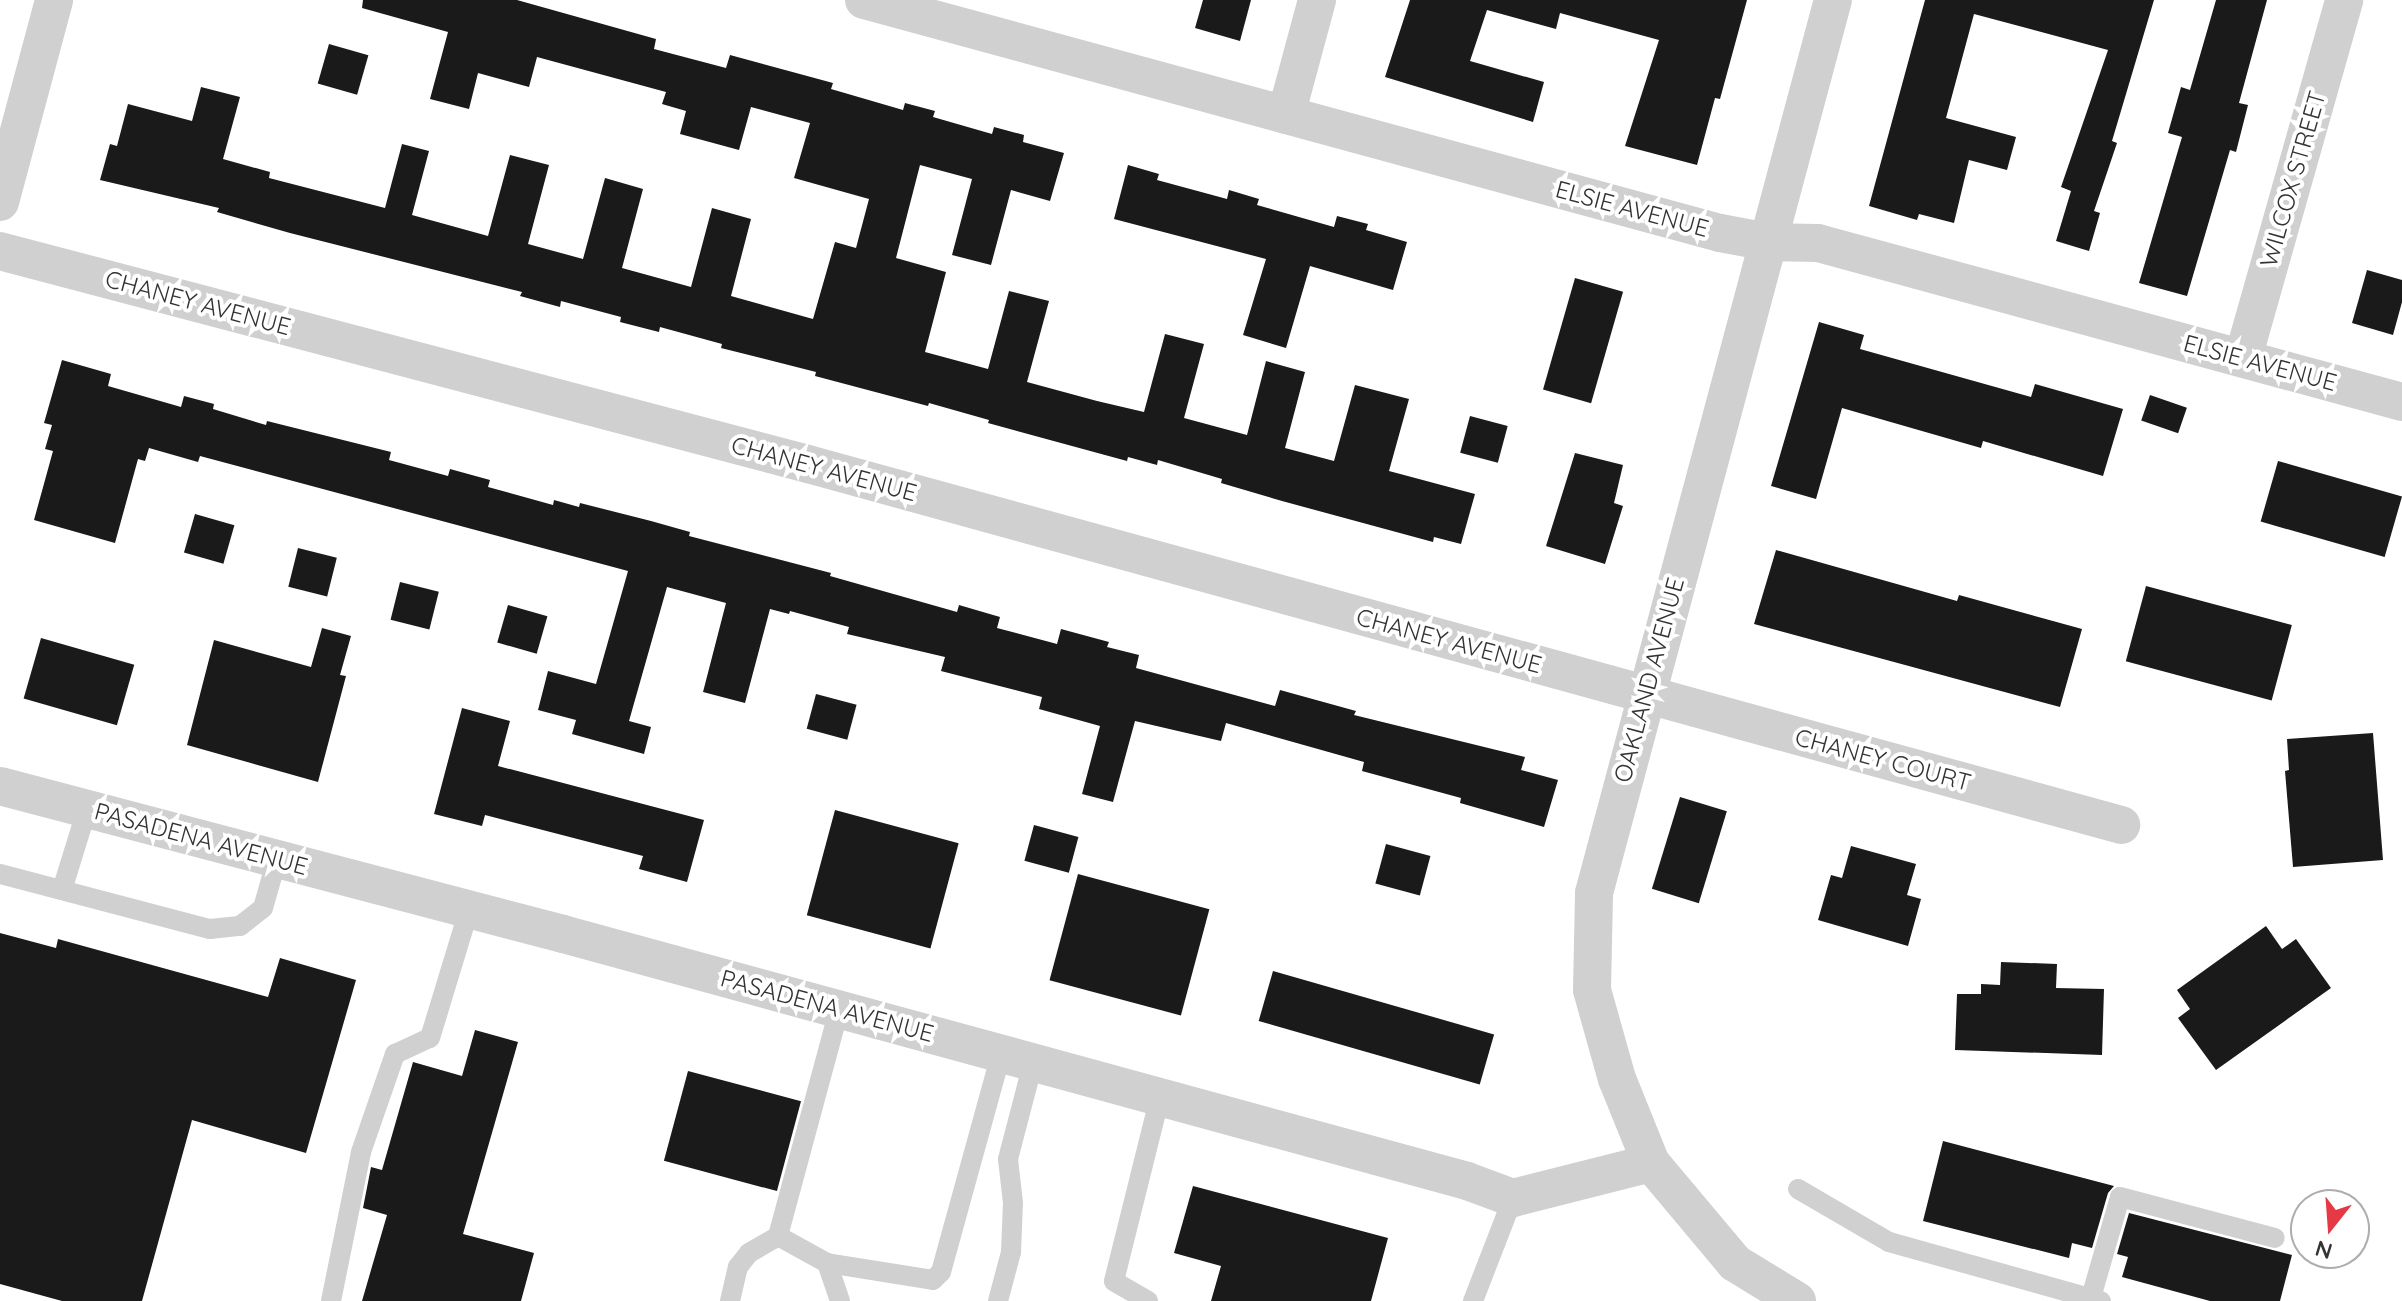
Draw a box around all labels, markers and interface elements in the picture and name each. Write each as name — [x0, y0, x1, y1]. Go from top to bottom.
street label: WILCOX STREET — [2254, 88, 2332, 270]
street label: ELSIE AVENUE — [1552, 175, 1712, 243]
street label: CHANEY AVENUE — [102, 264, 294, 342]
street label: ELSIE AVENUE — [2180, 329, 2340, 397]
street label: CHANEY AVENUE — [728, 430, 920, 508]
street label: OAKLAND AVENUE — [1608, 575, 1690, 785]
street label: CHANEY AVENUE — [1353, 602, 1545, 680]
street label: CHANEY COURT — [1792, 723, 1974, 797]
street label: PASADENA AVENUE — [91, 797, 311, 881]
street label: PASADENA AVENUE — [717, 964, 937, 1048]
north arrow — [2290, 1189, 2370, 1269]
text: N — [2312, 1234, 2335, 1266]

